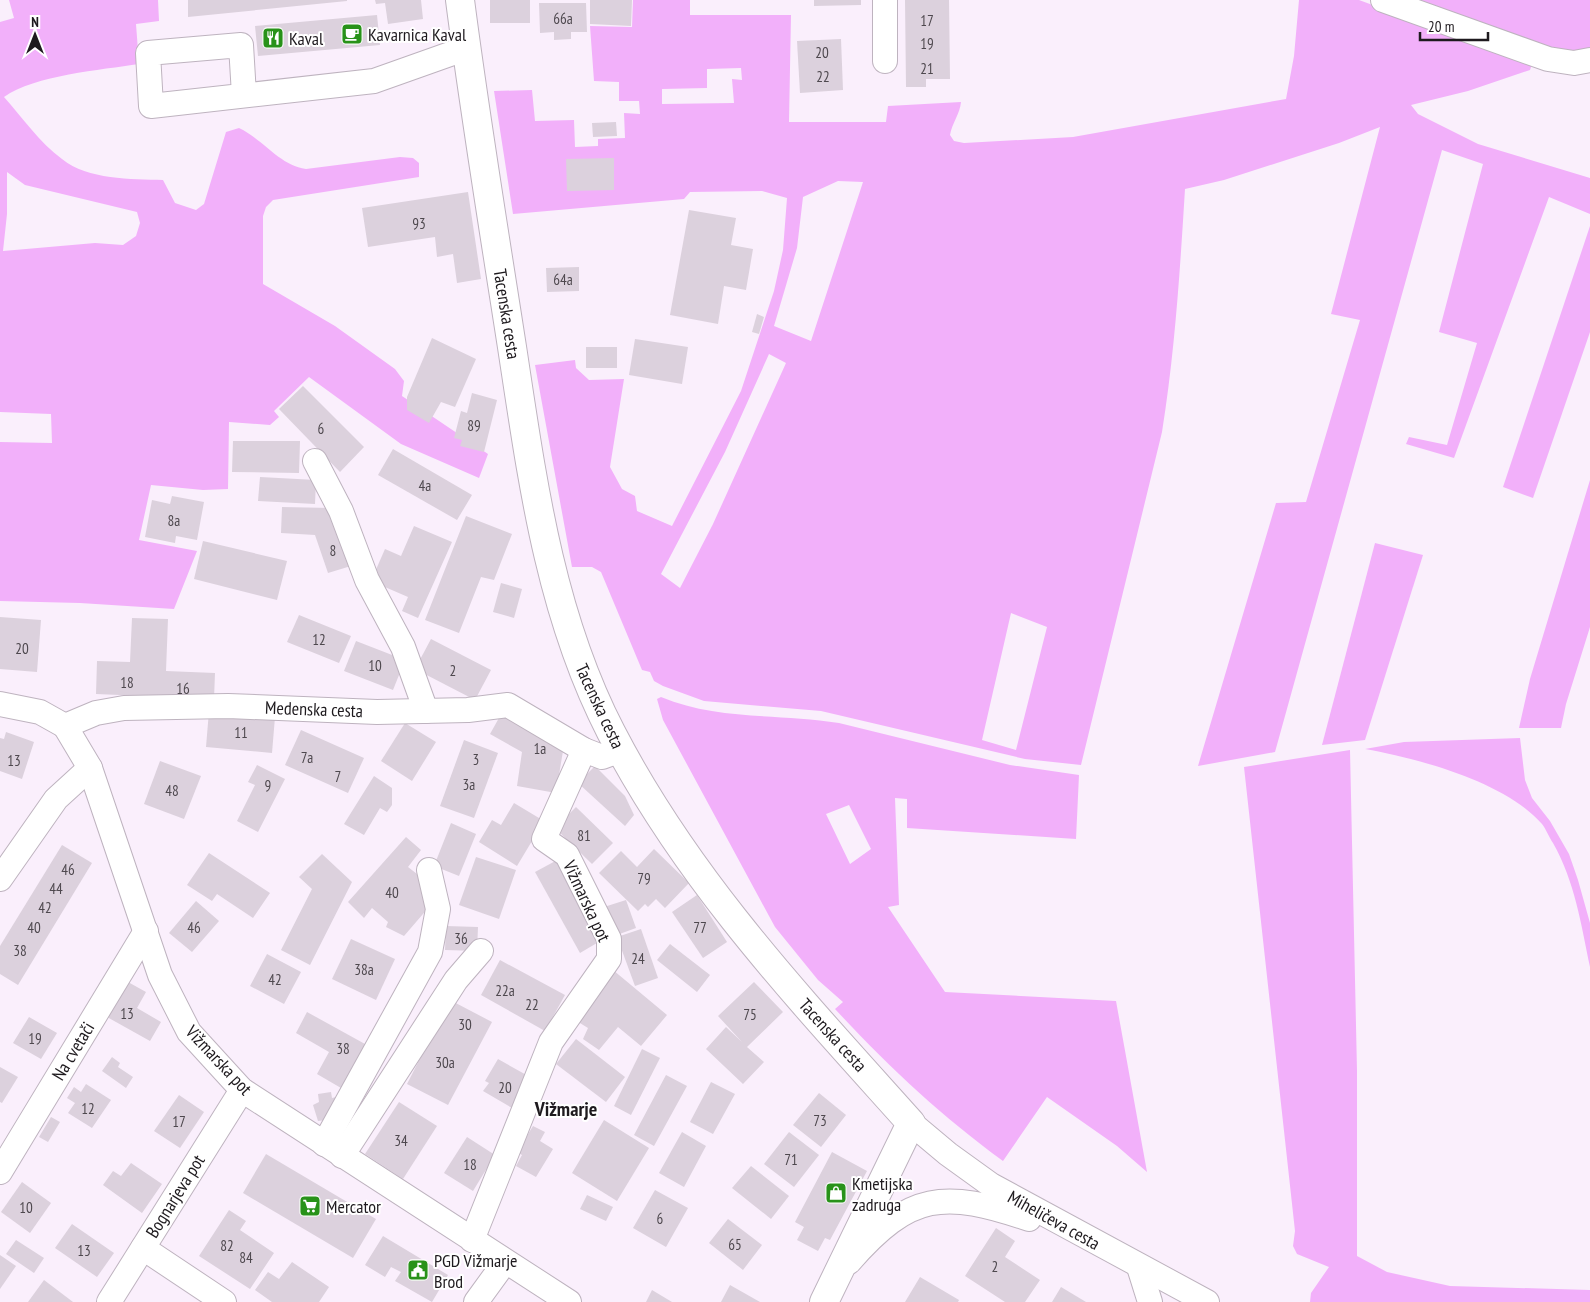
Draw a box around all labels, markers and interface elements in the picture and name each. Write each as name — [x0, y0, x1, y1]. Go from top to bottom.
house number: 66a — [553, 9, 573, 28]
north arrow — [10, 10, 60, 60]
scale bar — [1420, 10, 1488, 42]
house number: 17 — [920, 11, 934, 30]
text: N — [31, 13, 39, 31]
text: 20 m — [1428, 17, 1454, 36]
cafe icon: Kavarnica Kaval — [340, 22, 364, 46]
place label: Kavarnica Kaval — [368, 23, 467, 46]
restaurant icon: Kaval — [261, 26, 285, 50]
place label: Kaval — [289, 27, 324, 50]
house number: 19 — [920, 34, 934, 53]
house number: 20 — [815, 43, 829, 62]
house number: 21 — [920, 59, 934, 78]
house number: 22 — [816, 67, 830, 86]
house number: 93 — [412, 214, 426, 233]
street label: Tacenska cesta — [489, 267, 525, 361]
house number: 64a — [553, 270, 573, 289]
house number: 89 — [467, 416, 481, 435]
house number: 6 — [318, 419, 325, 438]
house number: 4a — [419, 476, 431, 495]
house number: 8a — [168, 511, 180, 530]
house number: 8 — [330, 541, 336, 560]
house number: 12 — [312, 630, 326, 649]
house number: 20 — [15, 639, 29, 658]
house number: 10 — [368, 656, 382, 675]
street label: Tacenska cesta — [570, 660, 630, 752]
house number: 2 — [450, 661, 456, 680]
house number: 18 — [120, 673, 134, 692]
house number: 16 — [176, 679, 190, 698]
street label: Medenska cesta — [265, 696, 363, 722]
house number: 11 — [234, 723, 248, 742]
house number: 1a — [534, 739, 546, 758]
house number: 7a — [301, 748, 313, 767]
house number: 3 — [473, 750, 479, 769]
house number: 13 — [7, 751, 21, 770]
house number: 7 — [335, 767, 341, 786]
house number: 3a — [463, 775, 475, 794]
house number: 9 — [265, 776, 271, 795]
house number: 48 — [165, 781, 179, 800]
house number: 81 — [577, 826, 591, 845]
street label: Vižmarska pot — [558, 856, 616, 945]
house number: 46 — [61, 860, 75, 879]
house number: 79 — [637, 869, 651, 888]
house number: 44 — [49, 879, 63, 898]
house number: 40 — [385, 883, 399, 902]
house number: 42 — [38, 898, 52, 917]
house number: 40 — [27, 918, 41, 937]
house number: 46 — [187, 918, 201, 937]
house number: 77 — [693, 918, 707, 937]
house number: 36 — [454, 929, 468, 948]
house number: 38 — [13, 941, 27, 960]
house number: 24 — [631, 949, 645, 968]
house number: 38a — [354, 960, 374, 979]
house number: 42 — [268, 970, 282, 989]
house number: 22a — [495, 981, 515, 1000]
street label: Tacenska cesta — [794, 993, 872, 1077]
house number: 22 — [525, 995, 539, 1014]
house number: 13 — [120, 1004, 134, 1023]
house number: 75 — [743, 1005, 757, 1024]
house number: 30 — [458, 1015, 472, 1034]
street label: Na cvetači — [47, 1018, 99, 1084]
street label: Vižmarska pot — [180, 1020, 257, 1100]
house number: 19 — [28, 1029, 42, 1048]
house number: 38 — [336, 1039, 350, 1058]
house number: 30a — [435, 1053, 455, 1072]
house number: 20 — [498, 1078, 512, 1097]
district label: Vižmarje — [534, 1096, 597, 1122]
house number: 12 — [81, 1099, 95, 1118]
house number: 73 — [813, 1111, 827, 1130]
house number: 17 — [172, 1112, 186, 1131]
house number: 34 — [394, 1131, 408, 1150]
street label: Bognarjeva pot — [140, 1150, 210, 1242]
house number: 71 — [784, 1150, 798, 1169]
house number: 18 — [463, 1155, 477, 1174]
place label: Kmetijska zadruga — [852, 1172, 913, 1216]
shop icon: Kmetijska zadruga — [824, 1181, 848, 1205]
street label: Miheličeva cesta — [1004, 1185, 1104, 1255]
supermarket icon: Mercator — [298, 1194, 322, 1218]
place label: Mercator — [326, 1195, 381, 1218]
house number: 10 — [19, 1198, 33, 1217]
house number: 6 — [657, 1209, 664, 1228]
house number: 65 — [728, 1235, 742, 1254]
house number: 82 — [220, 1236, 234, 1255]
house number: 13 — [77, 1241, 91, 1260]
house number: 84 — [239, 1248, 253, 1267]
place label: PGD Vižmarje Brod — [434, 1249, 517, 1293]
house number: 2 — [992, 1257, 998, 1276]
public building icon: PGD Vižmarje Brod — [406, 1258, 430, 1282]

